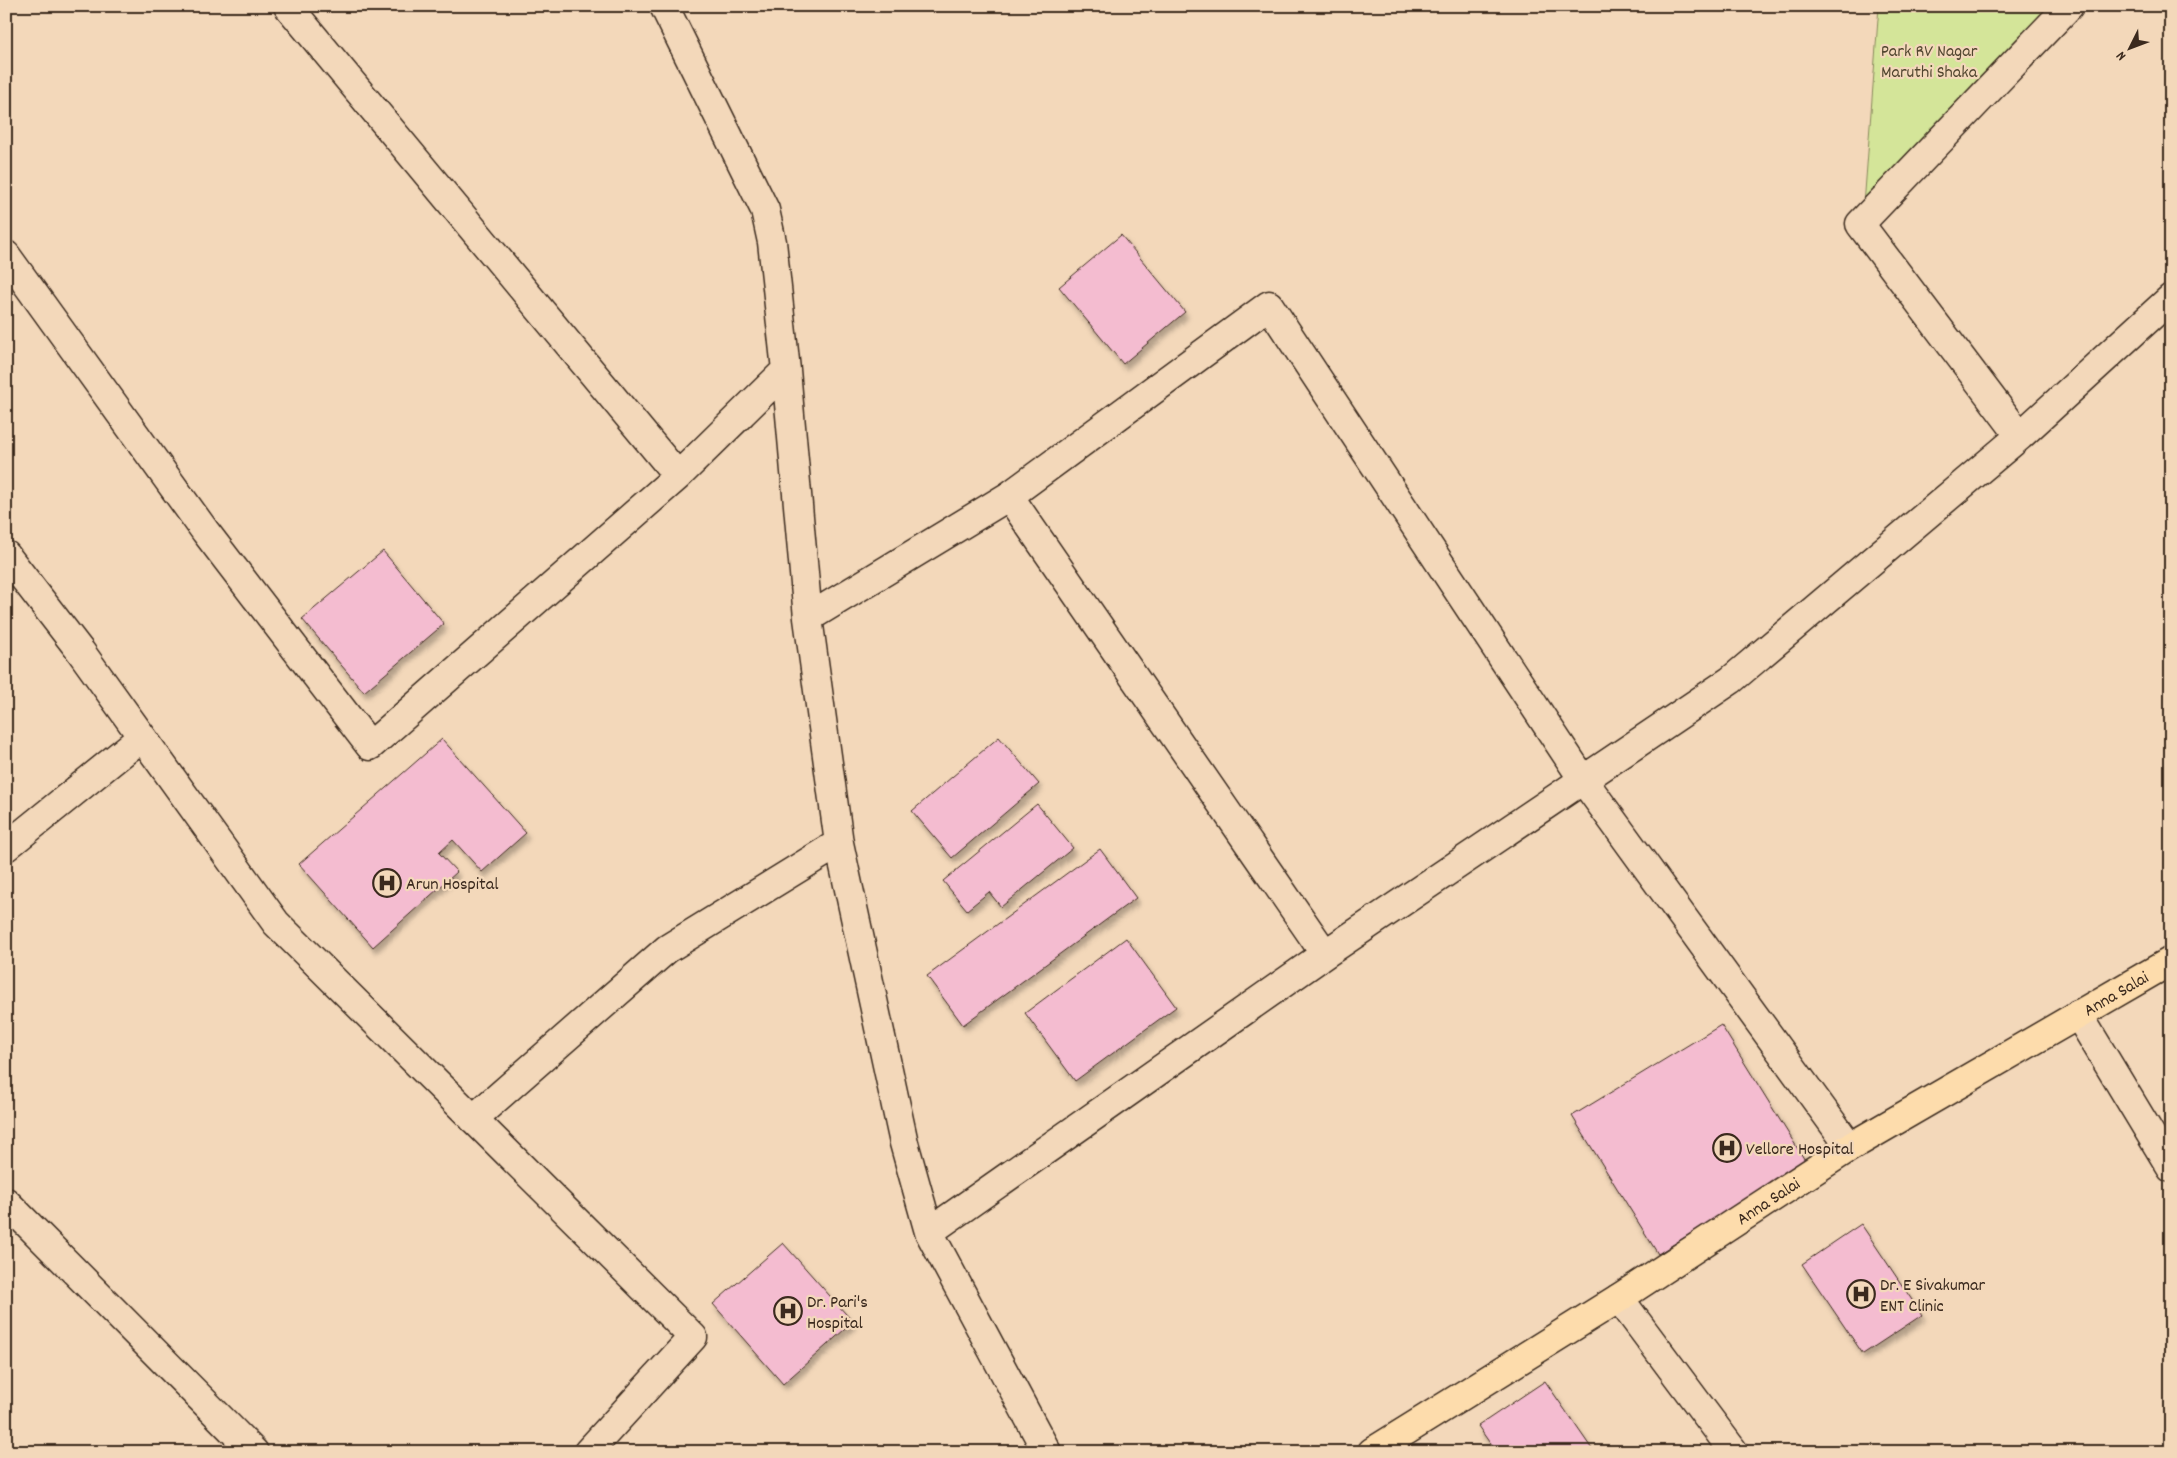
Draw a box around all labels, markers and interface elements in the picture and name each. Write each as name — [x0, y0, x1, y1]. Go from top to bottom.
north arrow — [2104, 22, 2154, 72]
park label: Park RV Nagar Maruthi Shaka — [1881, 40, 1978, 86]
text: N — [2112, 46, 2132, 65]
hospital icon: Arun Hospital — [372, 868, 402, 898]
place label: Arun Hospital — [406, 873, 499, 898]
street label: Anna Salai — [2080, 967, 2154, 1024]
hospital icon: Vellore Hospital — [1712, 1133, 1742, 1163]
place label: Vellore Hospital — [1746, 1138, 1854, 1163]
street label: Anna Salai — [1733, 1173, 1806, 1233]
place label: Dr. E Sivakumar ENT Clinic — [1880, 1274, 1985, 1320]
hospital icon: Dr. E Sivakumar ENT Clinic — [1846, 1279, 1876, 1309]
place label: Dr. Pari's Hospital — [807, 1291, 868, 1337]
hospital icon: Dr. Pari's Hospital — [773, 1296, 803, 1326]

